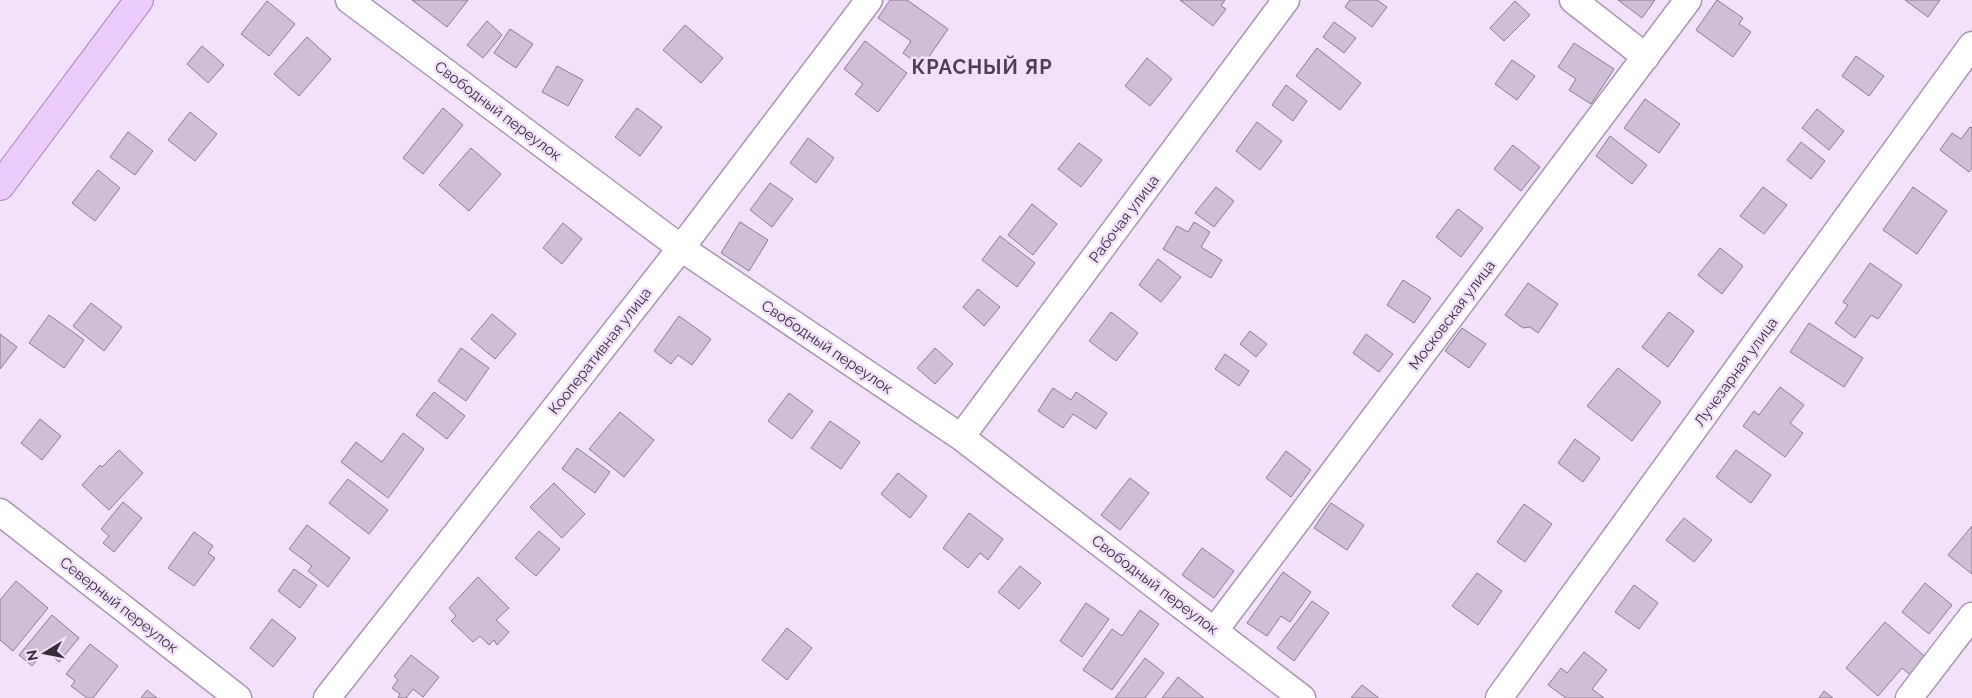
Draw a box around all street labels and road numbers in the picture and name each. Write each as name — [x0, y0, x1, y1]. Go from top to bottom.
street label: Свободный переулок — [431, 57, 565, 165]
street label: Рабочая улица — [1085, 172, 1163, 266]
street label: Московская улица — [1405, 257, 1499, 373]
street label: Кооперативная улица — [545, 284, 655, 418]
street label: Свободный переулок — [758, 296, 896, 398]
street label: Лучезарная улица — [1690, 314, 1782, 430]
street label: Свободный переулок — [1088, 531, 1222, 639]
street label: Северный переулок — [56, 553, 182, 657]

